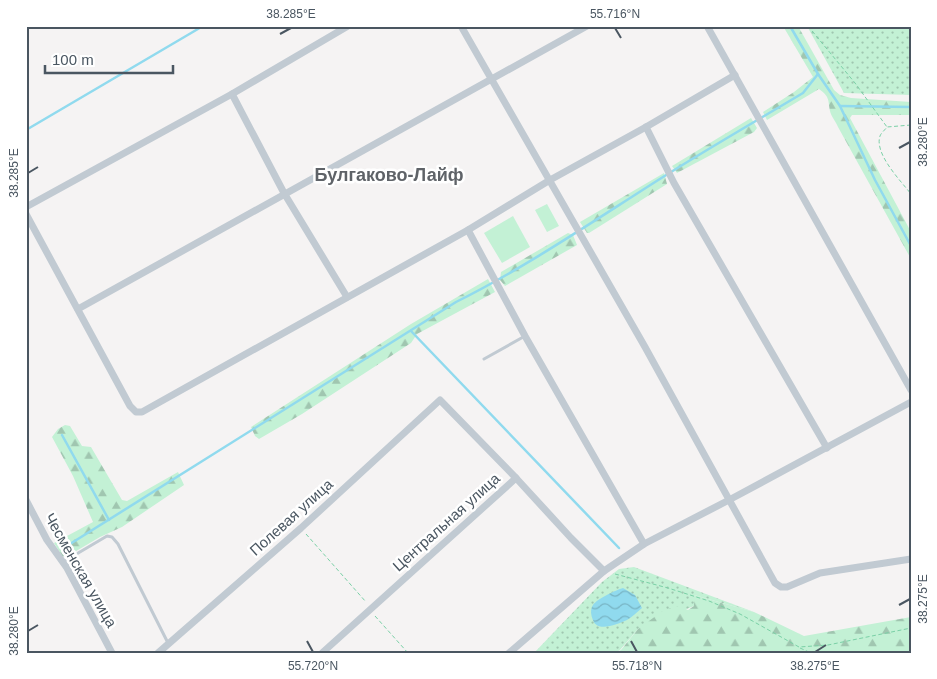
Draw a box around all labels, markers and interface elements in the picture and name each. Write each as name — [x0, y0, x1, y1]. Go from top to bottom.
text: 38.285°E — [266, 7, 316, 21]
text: 55.716°N — [590, 7, 640, 21]
scale bar — [45, 42, 172, 74]
text: 100 m — [52, 51, 94, 68]
text: 38.280°E — [916, 117, 930, 167]
text: 38.285°E — [7, 148, 21, 198]
district label: Булгаково-Лайф — [315, 165, 464, 185]
street label: Центральная улица — [389, 469, 503, 574]
street label: Полевая улица — [246, 475, 336, 559]
street label: Чесменская улица — [41, 510, 121, 631]
text: 38.275°E — [916, 574, 930, 624]
text: 38.280°E — [7, 606, 21, 656]
text: 55.720°N — [288, 659, 338, 673]
text: 55.718°N — [612, 659, 662, 673]
text: 38.275°E — [790, 659, 840, 673]

